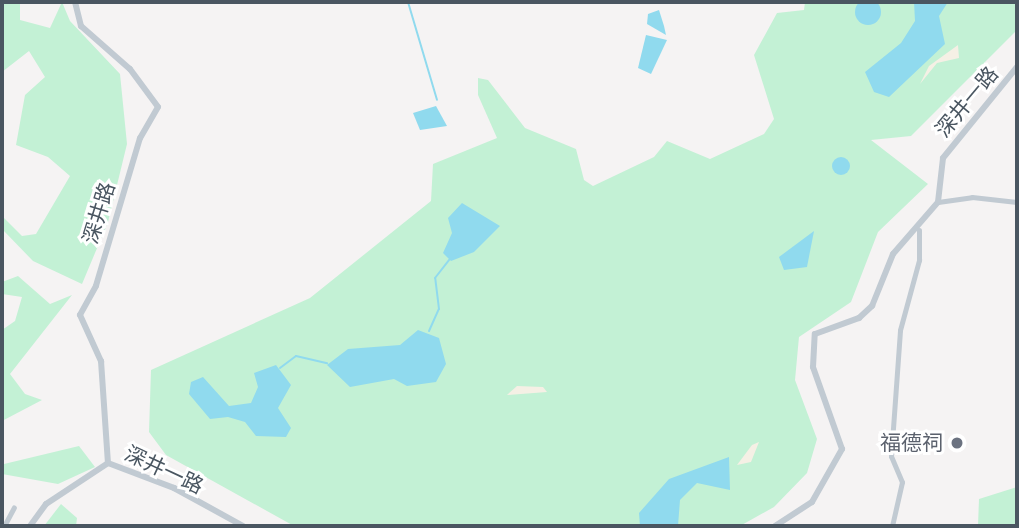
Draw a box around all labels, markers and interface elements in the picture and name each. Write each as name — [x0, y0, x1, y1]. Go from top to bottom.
street label: 深井一路 — [930, 62, 1004, 142]
street label: 深井路 — [78, 179, 120, 247]
place label: 福德祠 — [880, 430, 943, 456]
marker: 福德祠 — [949, 435, 965, 451]
street label: 深井一路 — [121, 441, 207, 499]

